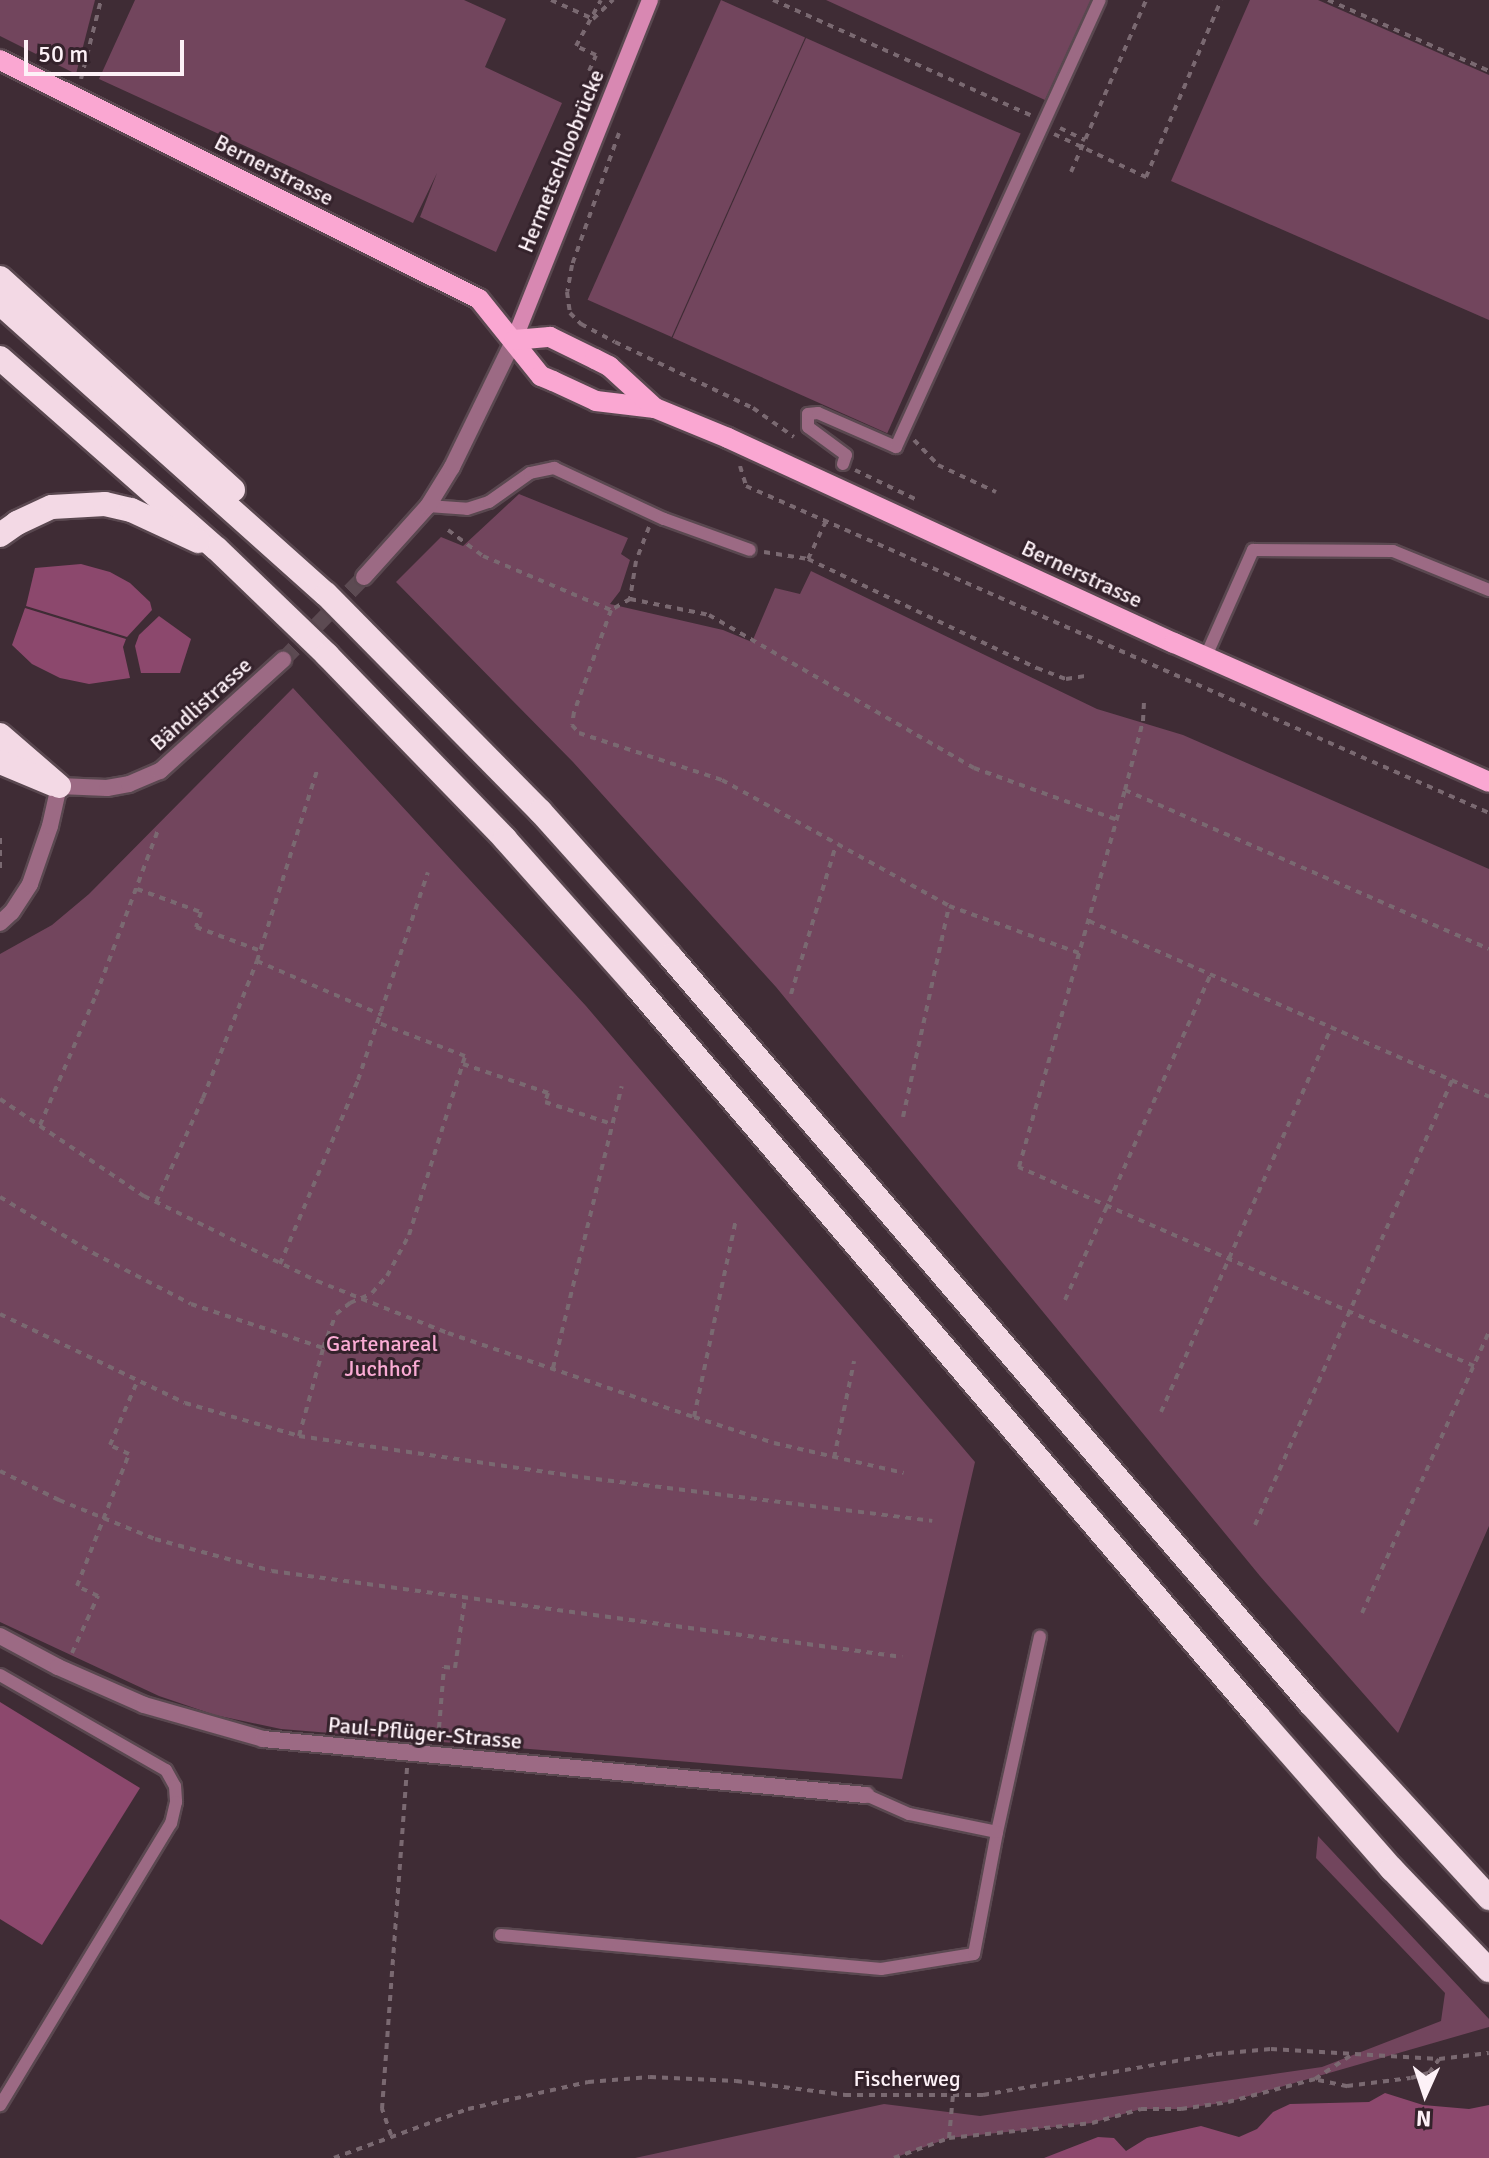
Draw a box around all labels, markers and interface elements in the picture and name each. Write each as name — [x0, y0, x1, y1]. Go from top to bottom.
scale bar — [28, 24, 188, 74]
text: 50 m — [38, 39, 88, 69]
street label: Hermetschloobrücke — [512, 66, 610, 256]
street label: Bernerstrasse — [210, 129, 338, 211]
street label: Bernerstrasse — [1017, 535, 1147, 613]
street label: Bändlistrasse — [145, 652, 257, 756]
park label: Gartenareal Juchhof — [326, 1330, 438, 1382]
street label: Paul-Pflüger-Strasse — [327, 1711, 523, 1755]
north arrow — [1385, 2054, 1465, 2134]
street label: Fischerweg — [853, 2066, 961, 2092]
text: N — [1415, 2105, 1432, 2132]

